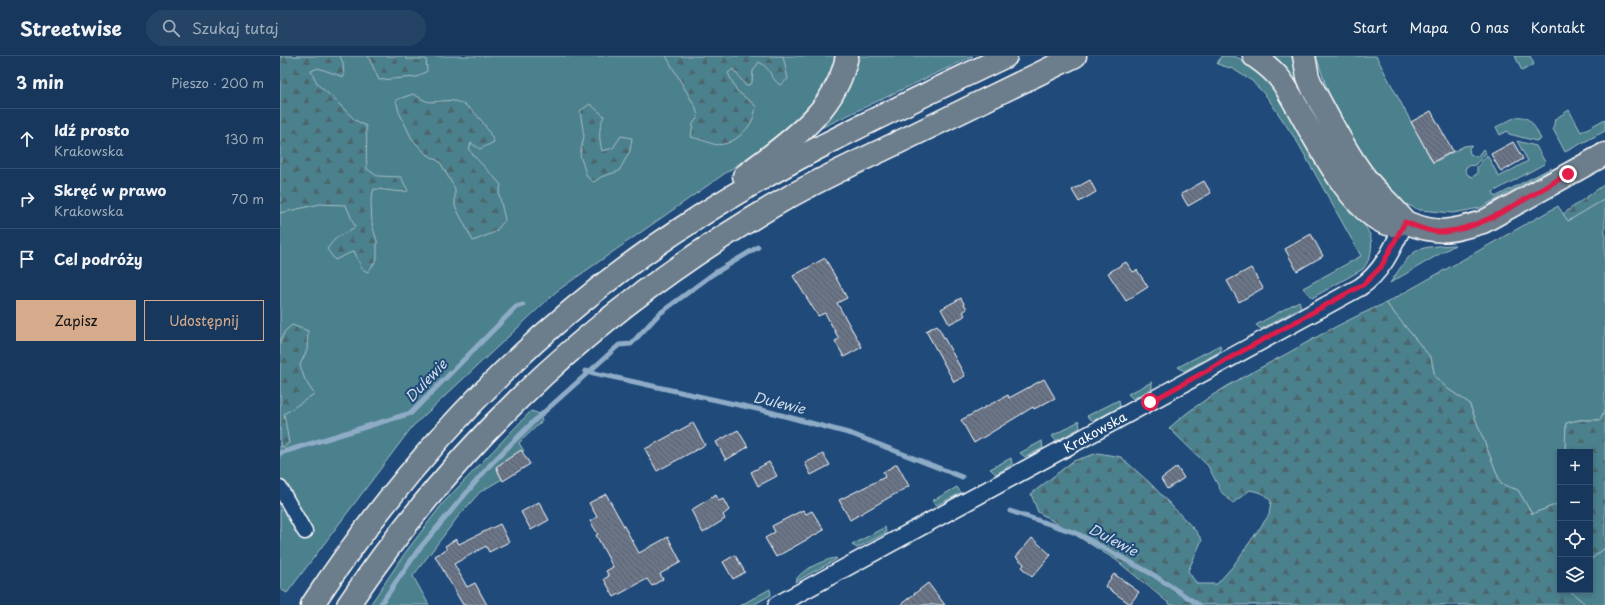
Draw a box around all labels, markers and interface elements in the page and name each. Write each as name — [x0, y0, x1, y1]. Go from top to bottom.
search box — [146, 10, 426, 46]
text: Streetwise — [20, 14, 122, 42]
text: Szukaj tutaj — [192, 16, 278, 39]
icon: search — [160, 17, 182, 39]
text: Start — [1353, 17, 1388, 38]
text: Mapa — [1410, 17, 1448, 38]
text: O nas — [1470, 17, 1509, 38]
text: Kontakt — [1531, 17, 1585, 38]
text: 3 min — [16, 69, 64, 95]
text: Pieszo · 200 m — [171, 73, 264, 92]
text: Idź prosto — [54, 118, 129, 141]
icon: ahead — [16, 128, 38, 150]
text: 130 m — [225, 129, 264, 148]
text: Krakowska — [54, 141, 123, 160]
route end — [1559, 165, 1577, 183]
text: Skręć w prawo — [54, 178, 167, 201]
icon: right — [16, 188, 38, 210]
text: 70 m — [231, 189, 264, 208]
text: Krakowska — [54, 201, 123, 220]
text: Cel podróży — [54, 247, 142, 270]
icon: arrive — [16, 248, 38, 270]
button: Zapisz — [16, 300, 136, 341]
button: Udostępnij — [144, 300, 264, 341]
water label: Dulewie — [400, 353, 453, 407]
water label: Dulewie — [751, 386, 809, 419]
route start — [1141, 393, 1159, 411]
street label: Krakowska — [1060, 406, 1131, 457]
map controls — [1557, 449, 1593, 593]
button: + — [1557, 449, 1593, 485]
button: − — [1557, 485, 1593, 521]
water label: Dulewie — [1085, 518, 1143, 562]
button: locate — [1557, 521, 1593, 557]
button: layers — [1557, 557, 1593, 593]

